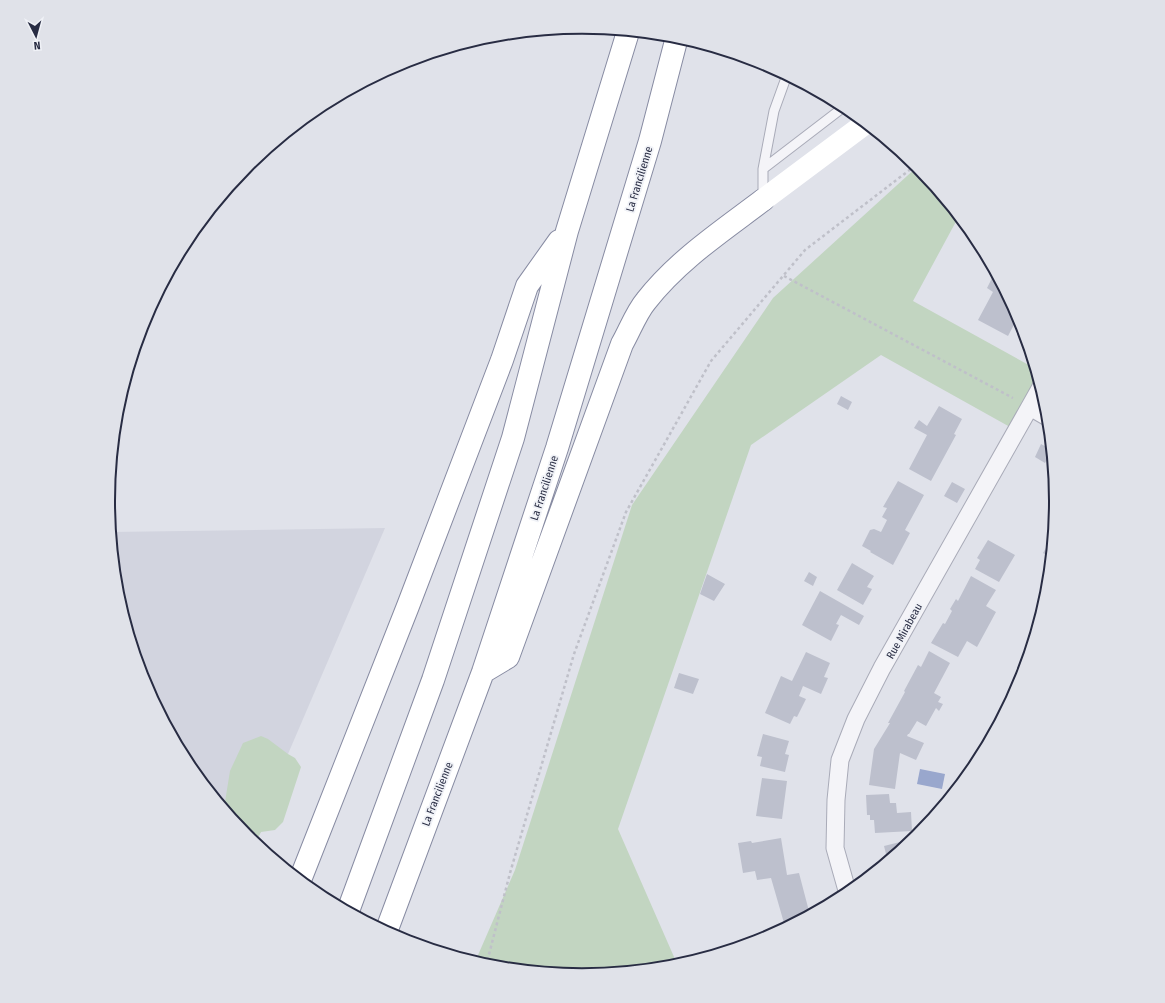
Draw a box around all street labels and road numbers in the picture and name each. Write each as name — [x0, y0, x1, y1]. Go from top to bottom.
street label: La Francilienne — [623, 145, 656, 213]
street label: La Francilienne — [528, 454, 561, 522]
street label: Rue Mirabeau — [884, 601, 925, 661]
street label: La Francilienne — [419, 760, 456, 828]

